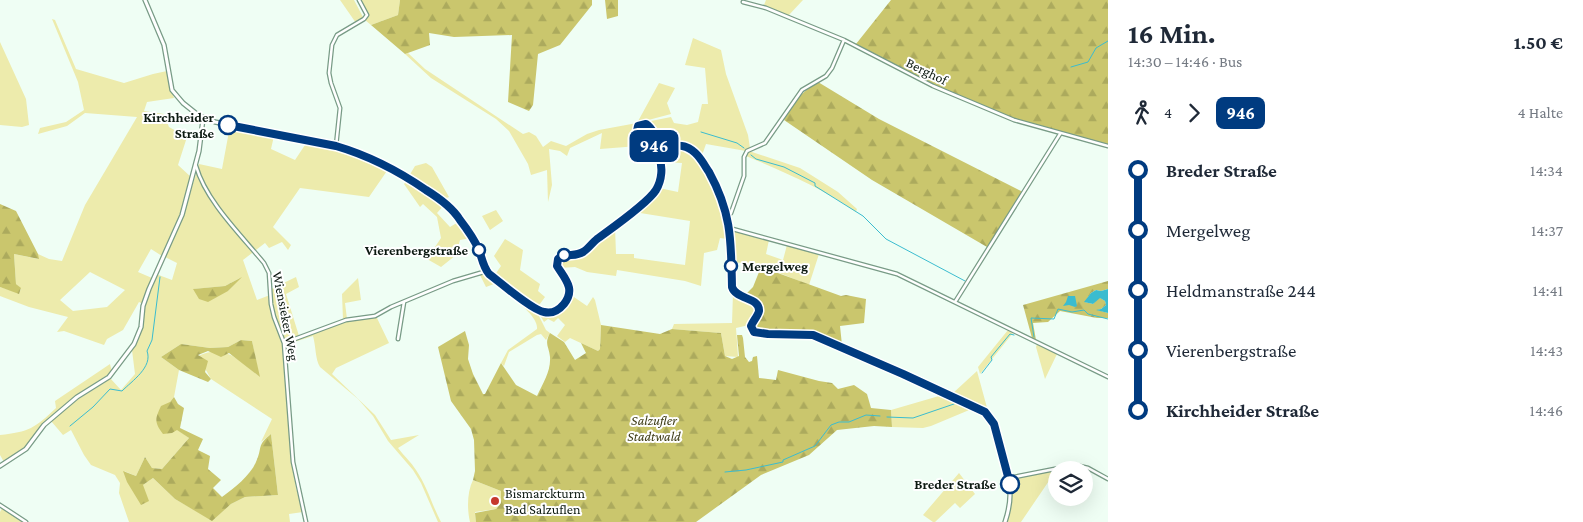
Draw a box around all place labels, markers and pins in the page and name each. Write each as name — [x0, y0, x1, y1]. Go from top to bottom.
place label: Kirchheider Straße — [143, 109, 214, 141]
marker: Kirchheider Straße — [218, 115, 238, 135]
place label: Vierenbergstraße — [364, 242, 468, 258]
marker: Vierenbergstraße — [472, 243, 486, 257]
unlabelled marker — [557, 248, 571, 262]
place label: Mergelweg — [742, 258, 808, 274]
marker: Mergelweg — [724, 259, 738, 273]
marker: Breder Straße — [1000, 474, 1020, 494]
place label: Breder Straße — [914, 476, 996, 492]
place label: Bismarckturm Bad Salzuflen — [505, 485, 585, 517]
marker: Bismarckturm Bad Salzuflen — [489, 495, 501, 507]

